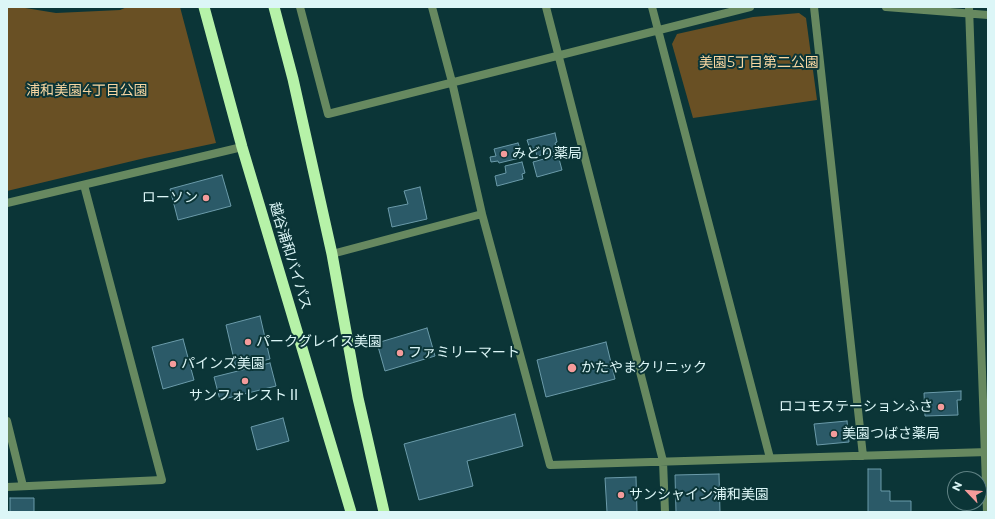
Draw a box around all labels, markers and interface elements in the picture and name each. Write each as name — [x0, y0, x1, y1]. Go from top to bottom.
park label: 美園5丁目第二公園 — [699, 55, 819, 71]
park label: 浦和美園4丁目公園 — [26, 83, 148, 99]
place label: みどり薬局 — [512, 146, 582, 162]
marker: みどり薬局 — [499, 149, 509, 159]
place label: ローソン — [142, 190, 198, 206]
marker: ローソン — [201, 193, 211, 203]
street label: 越谷浦和バイパス — [266, 200, 314, 312]
place label: パークグレイス美園 — [256, 334, 382, 350]
marker: パークグレイス美園 — [243, 337, 253, 347]
place label: ファミリーマート — [408, 345, 520, 361]
marker: ファミリーマート — [395, 348, 405, 358]
place label: パインズ美園 — [181, 356, 265, 372]
marker: パインズ美園 — [168, 359, 178, 369]
place label: かたやまクリニック — [581, 360, 707, 376]
marker: かたやまクリニック — [566, 362, 578, 374]
marker: サンフォレストⅡ — [240, 376, 250, 386]
place label: サンフォレストⅡ — [189, 388, 301, 404]
place label: ロコモステーションふさ — [779, 399, 933, 415]
marker: ロコモステーションふさ — [936, 402, 946, 412]
place label: 美園つばさ薬局 — [842, 426, 940, 442]
marker: 美園つばさ薬局 — [829, 429, 839, 439]
north arrow — [947, 471, 987, 511]
text: N — [949, 479, 965, 493]
place label: サンシャイン浦和美園 — [629, 487, 769, 503]
marker: サンシャイン浦和美園 — [616, 490, 626, 500]

